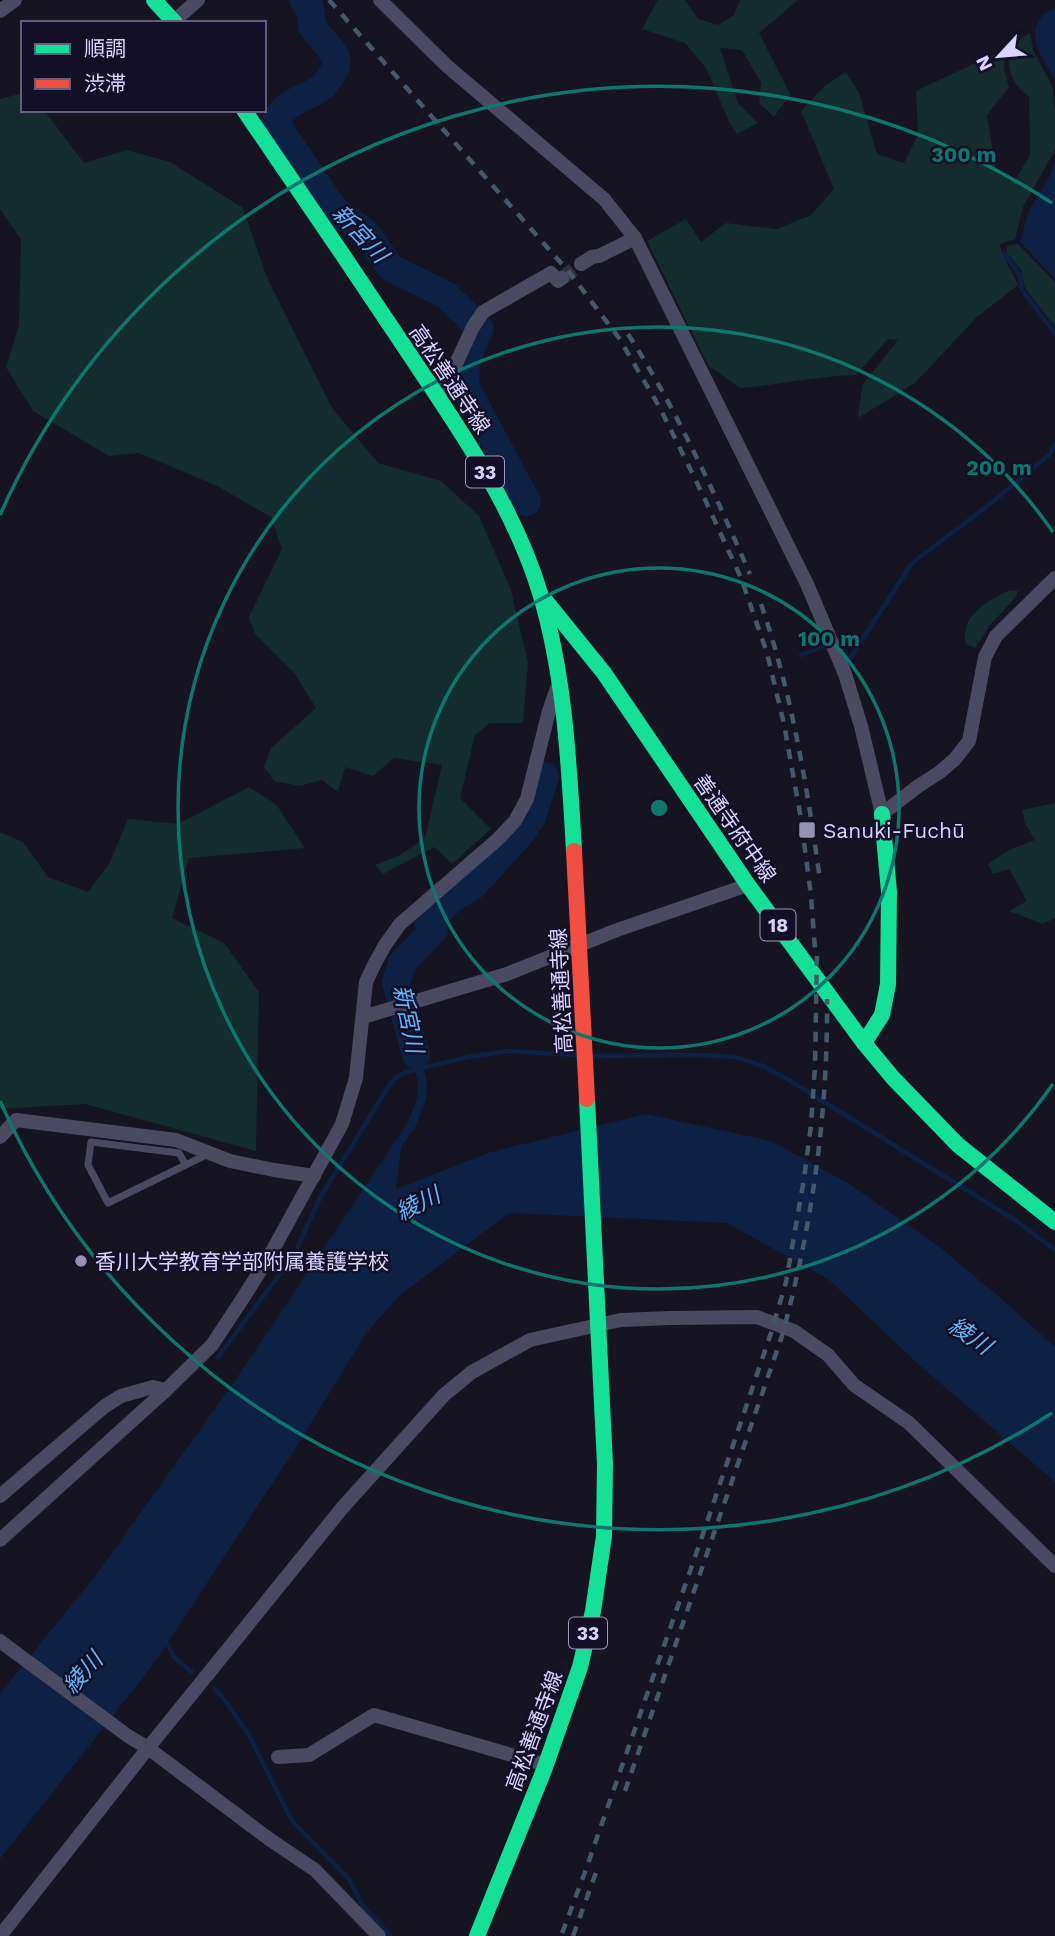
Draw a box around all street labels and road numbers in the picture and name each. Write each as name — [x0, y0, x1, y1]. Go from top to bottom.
street label: 高松善通寺線 — [404, 320, 496, 438]
road number: 33 — [466, 457, 504, 488]
street label: 善通寺府中線 — [689, 769, 781, 887]
road number: 18 — [760, 909, 796, 940]
street label: 高松善通寺線 — [545, 927, 577, 1055]
road number: 33 — [569, 1618, 607, 1648]
street label: 高松善通寺線 — [501, 1668, 567, 1794]

